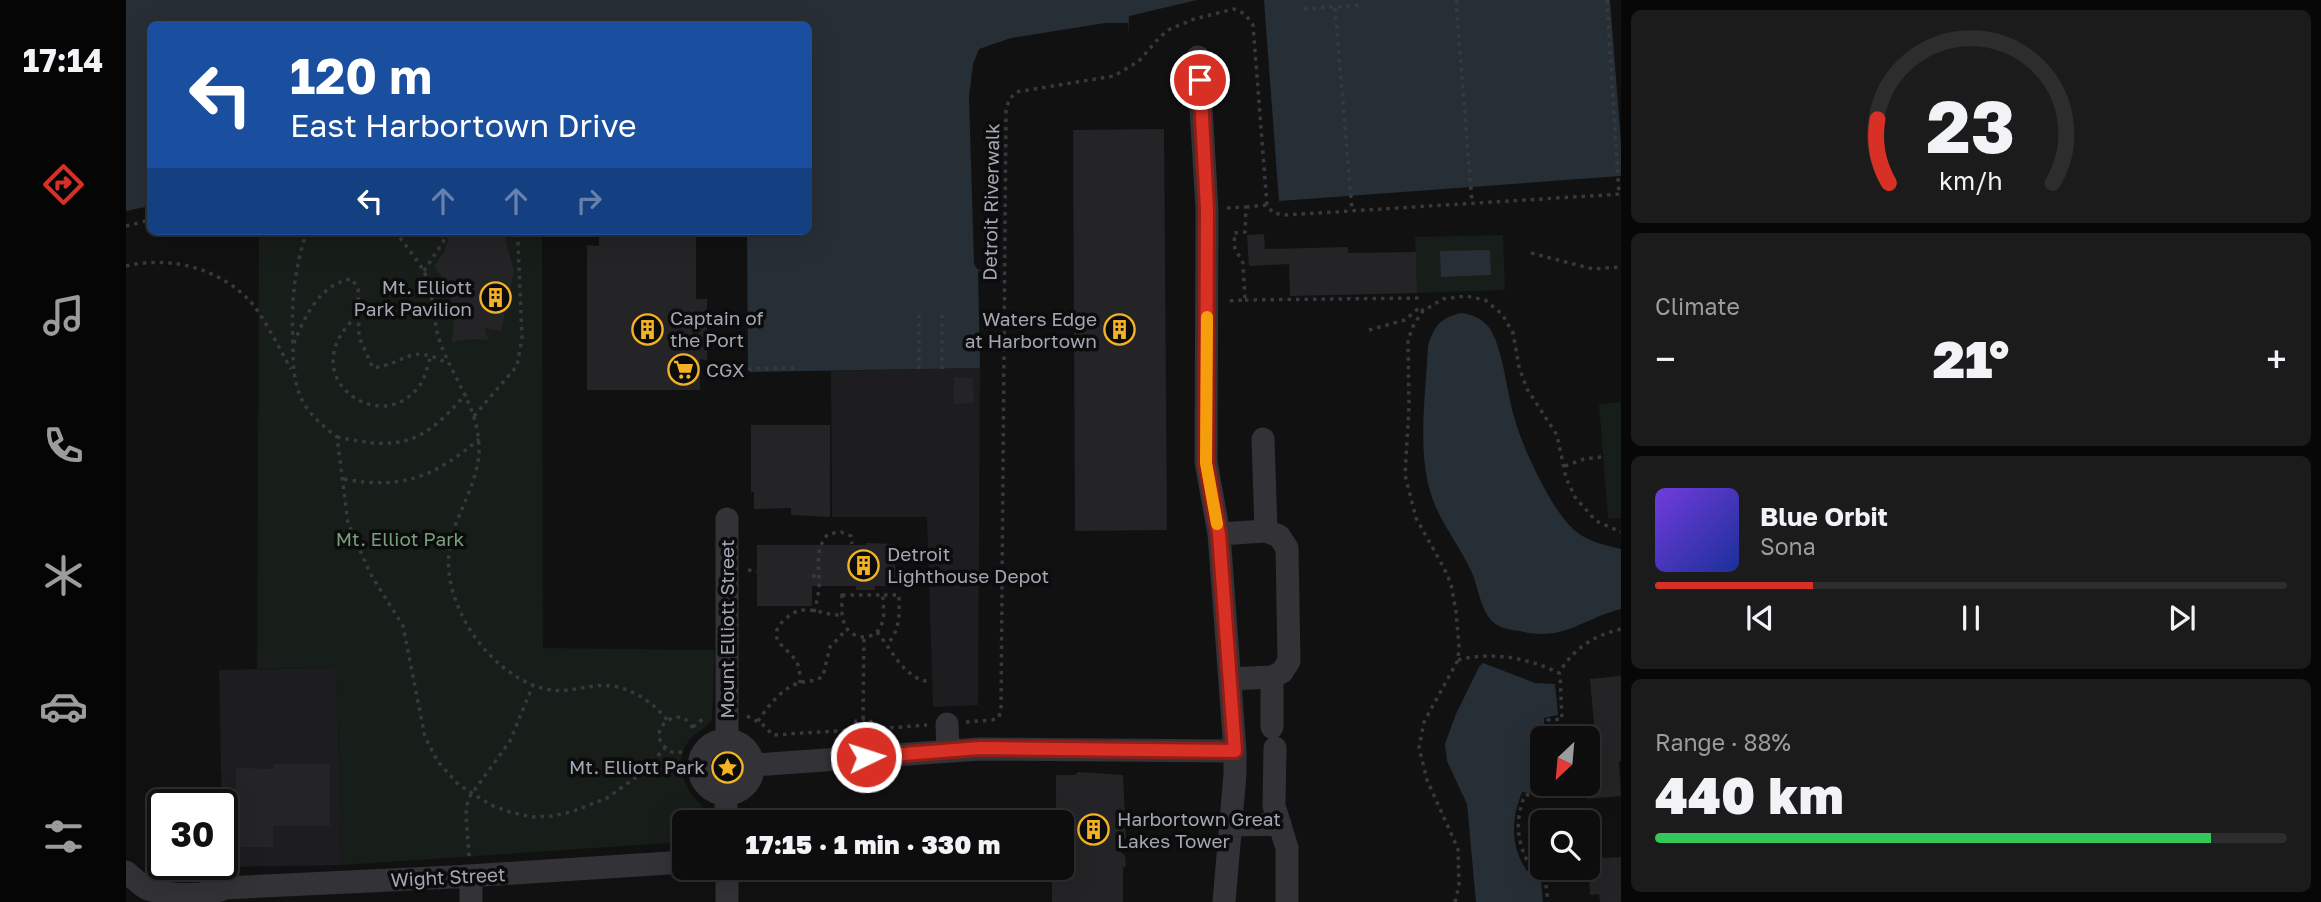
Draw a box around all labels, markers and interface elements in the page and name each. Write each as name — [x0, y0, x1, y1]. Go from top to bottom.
text: 17:14 — [23, 41, 103, 79]
text: 120 m — [290, 46, 432, 105]
icon: left — [175, 49, 266, 140]
pin — [1170, 50, 1230, 110]
icon: arrive — [1181, 61, 1219, 99]
text: 23 — [1927, 82, 2015, 169]
text: East Harbortown Drive — [290, 106, 637, 144]
street label: Detroit Riverwalk — [978, 123, 1003, 281]
icon: directions — [39, 160, 88, 209]
text: km/h — [1939, 164, 2003, 195]
icon: left — [351, 182, 389, 220]
icon: ahead — [424, 182, 462, 220]
icon: ahead — [497, 182, 535, 220]
icon: right — [570, 182, 608, 220]
place label: Mt. Elliott Park Pavilion — [354, 275, 472, 320]
building icon: Mt. Elliott Park Pavilion — [478, 281, 512, 315]
icon: music — [39, 291, 88, 340]
text: Climate — [1655, 292, 1740, 320]
place label: Captain of the Port — [670, 306, 763, 351]
place label: Waters Edge at Harbortown — [965, 307, 1097, 352]
building icon: Captain of the Port — [630, 312, 664, 346]
building icon: Waters Edge at Harbortown — [1103, 313, 1137, 347]
text: 21° — [1933, 327, 2009, 389]
text: − — [1655, 336, 1676, 381]
text: + — [2266, 336, 2287, 381]
supermarket icon: CGX — [666, 353, 700, 387]
place label: CGX — [706, 358, 744, 381]
icon: phone — [39, 421, 88, 470]
text: Blue Orbit — [1760, 501, 1888, 532]
park label: Mt. Elliot Park — [336, 527, 465, 550]
text: Sona — [1760, 532, 1816, 560]
street label: Mount Elliott Street — [715, 539, 738, 719]
place label: Detroit Lighthouse Depot — [887, 542, 1049, 587]
building icon: Detroit Lighthouse Depot — [847, 548, 881, 582]
icon: climate — [39, 551, 88, 600]
icon: previous — [1741, 599, 1779, 637]
icon: pause — [1952, 599, 1990, 637]
icon: next — [2163, 599, 2201, 637]
icon: car — [39, 682, 88, 731]
position arrow — [829, 720, 903, 794]
north arrow — [1530, 726, 1600, 796]
map controls — [1530, 726, 1600, 880]
text: Range · 88% — [1655, 728, 1791, 756]
place icon: Mt. Elliott Park — [711, 750, 745, 784]
place label: Mt. Elliott Park — [569, 755, 705, 778]
text: 440 km — [1655, 763, 1844, 825]
speed limit sign: 30 — [147, 789, 238, 880]
place label: Harbortown Great Lakes Tower — [1117, 807, 1281, 852]
button: search — [1530, 810, 1600, 880]
icon: filters — [39, 812, 88, 861]
building icon: Harbortown Great Lakes Tower — [1077, 813, 1111, 847]
text: 17:15 · 1 min · 330 m — [746, 829, 1000, 860]
street label: Wight Street — [390, 862, 506, 891]

